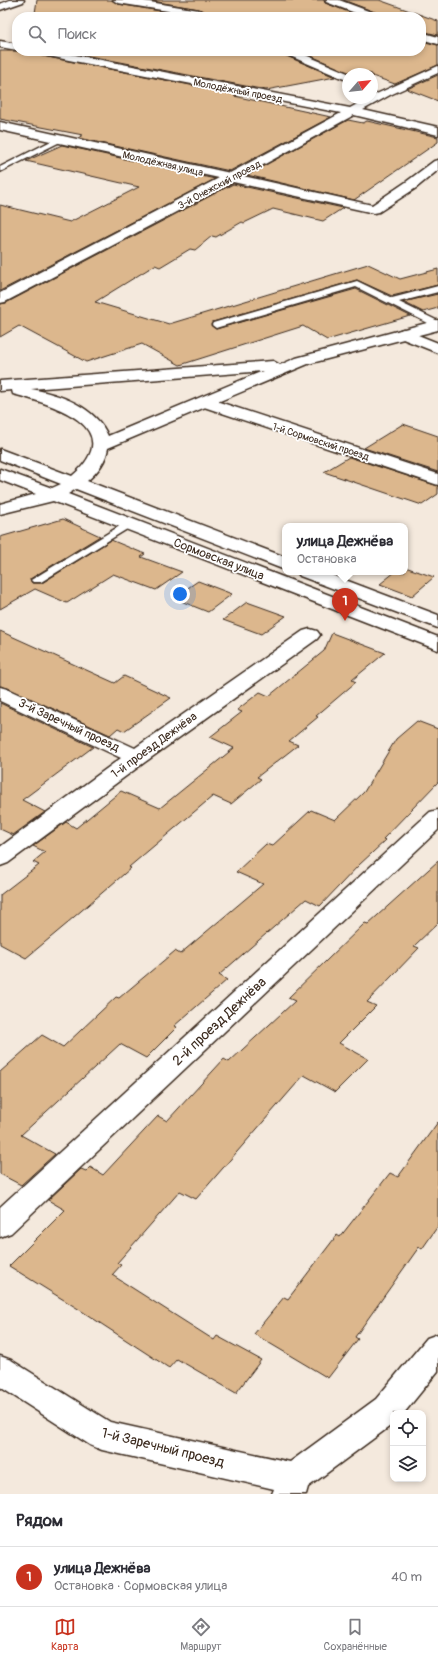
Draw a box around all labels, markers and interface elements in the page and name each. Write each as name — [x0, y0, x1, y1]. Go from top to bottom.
search box — [12, 12, 426, 56]
icon: search — [26, 23, 48, 45]
text: Поиск — [58, 25, 97, 44]
north arrow — [342, 68, 378, 104]
street label: Молодёжный проезд — [192, 76, 283, 105]
street label: Молодёжная улица — [121, 149, 205, 179]
street label: 3-й Онежский проезд — [176, 158, 263, 212]
street label: 1-й Сормовский проезд — [271, 421, 371, 463]
popup — [282, 523, 408, 575]
text: улица Дежнёва — [297, 532, 393, 551]
street label: Сормовская улица — [171, 535, 267, 584]
text: Остановка — [297, 551, 357, 567]
your location — [170, 584, 190, 604]
pin: 1 — [332, 588, 358, 621]
street label: 3-й Заречный проезд — [16, 695, 122, 756]
street label: 1-й проезд Дежнёва — [108, 709, 201, 782]
street label: 2-й проезд Дежнёва — [169, 974, 270, 1069]
map controls — [390, 1410, 426, 1482]
button: locate — [390, 1410, 426, 1446]
street label: 1-й Заречный проезд — [100, 1424, 227, 1471]
button: layers — [390, 1446, 426, 1482]
text: Рядом — [16, 1510, 63, 1531]
text: улица Дежнёва — [54, 1559, 151, 1578]
text: 1 — [26, 1569, 32, 1585]
text: 40 m — [391, 1569, 422, 1585]
text: Остановка · Сормовская улица — [54, 1578, 227, 1594]
tab: Карта — [51, 1616, 78, 1653]
tab: Маршрут — [180, 1616, 222, 1653]
tab: Сохранённые — [324, 1616, 387, 1653]

